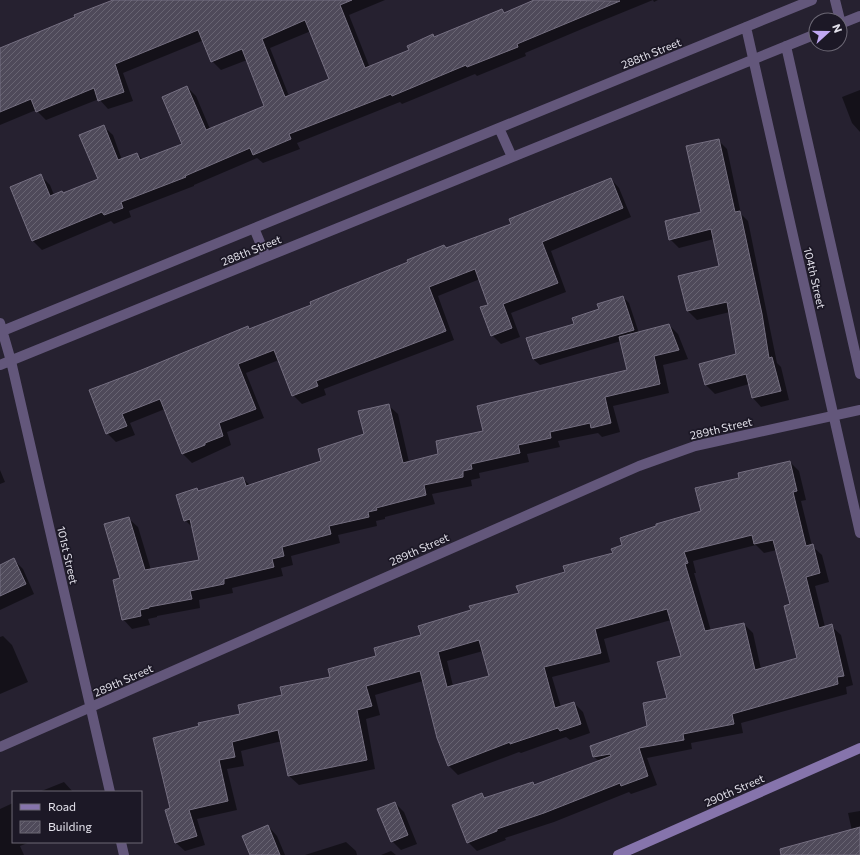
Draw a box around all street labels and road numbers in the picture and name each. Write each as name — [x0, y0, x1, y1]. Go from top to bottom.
street label: 288th Street — [619, 35, 683, 71]
street label: 288th Street — [219, 232, 283, 268]
street label: 104th Street — [802, 246, 828, 310]
street label: 289th Street — [689, 414, 754, 441]
street label: 101st Street — [55, 525, 81, 586]
street label: 289th Street — [387, 530, 451, 568]
street label: 289th Street — [91, 661, 155, 699]
street label: 290th Street — [702, 771, 766, 809]

